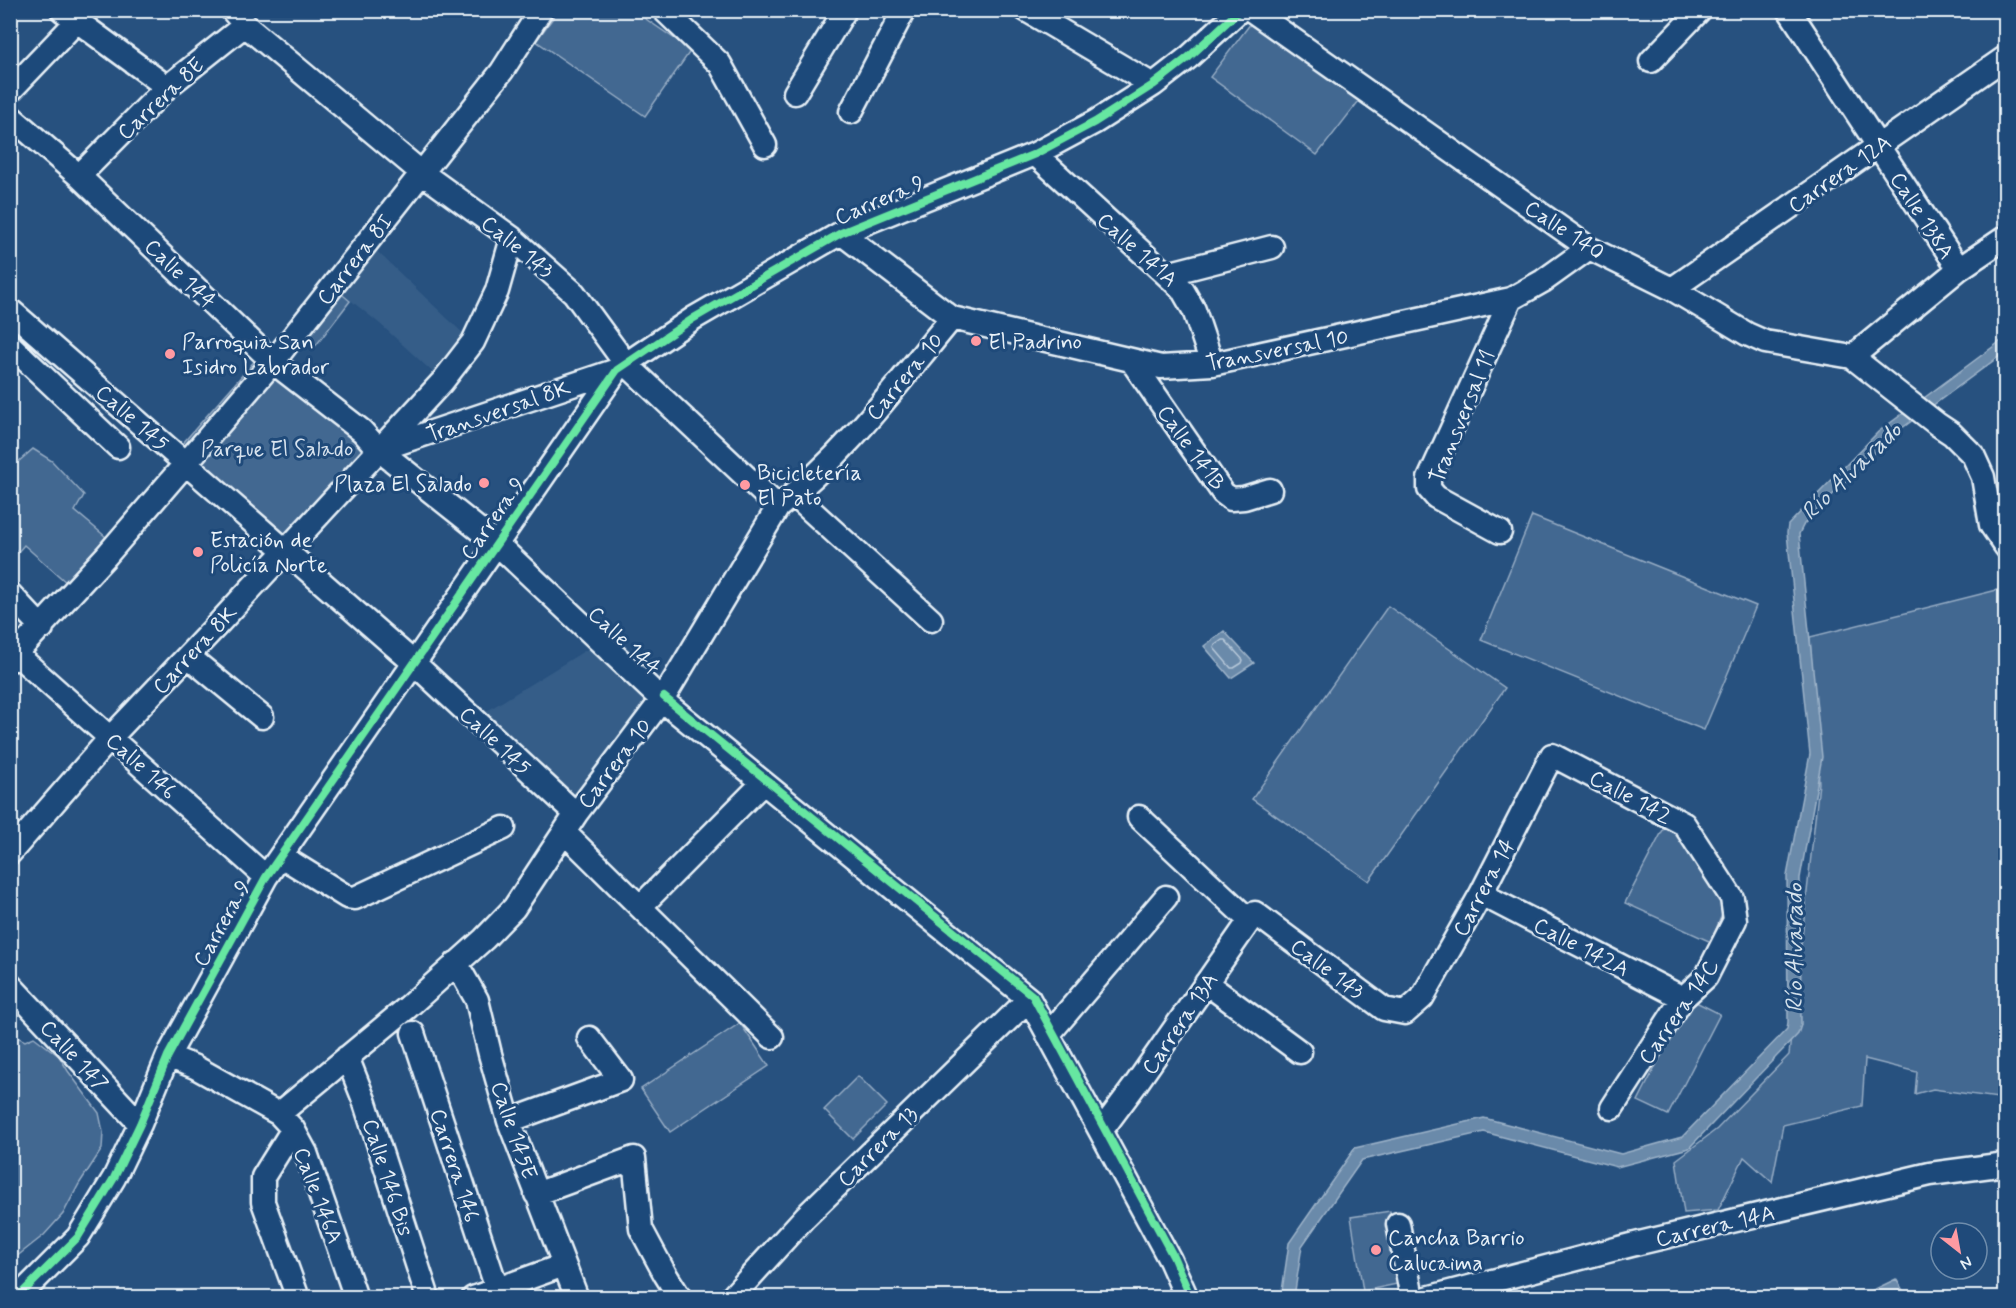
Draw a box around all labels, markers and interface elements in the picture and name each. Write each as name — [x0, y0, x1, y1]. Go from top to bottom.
street label: Carrera 8E — [112, 52, 211, 147]
street label: Carrera 12A — [1783, 129, 1897, 220]
street label: Calle 138A — [1883, 167, 1960, 265]
street label: Carrera 9 — [831, 169, 929, 232]
street label: Calle 140 — [1519, 195, 1609, 267]
street label: Calle 141A — [1090, 207, 1183, 294]
street label: Carrera 8I — [311, 209, 400, 311]
street label: Calle 143 — [475, 210, 559, 285]
street label: Calle 144 — [138, 233, 222, 316]
street label: Transversal 10 — [1204, 323, 1351, 379]
street label: Carrera 10 — [861, 328, 950, 427]
place label: Parroquia San Isidro Labrador — [182, 329, 330, 382]
place label: El Padrino — [988, 329, 1082, 357]
marker: El Padrino — [969, 334, 983, 348]
street label: Transversal 11 — [1423, 346, 1502, 488]
marker: Parroquia San Isidro Labrador — [163, 347, 177, 361]
street label: Transversal 8K — [423, 374, 575, 450]
street label: Calle 145 — [89, 379, 174, 458]
street label: Calle 141B — [1150, 400, 1231, 496]
water label: Río Alvarado — [1795, 415, 1910, 528]
park label: Parque El Salado — [201, 436, 353, 464]
place label: Bicicletería El Pato — [757, 460, 862, 513]
place label: Plaza El Salado — [334, 471, 472, 499]
street label: Carrera 9 — [455, 472, 532, 566]
marker: Plaza El Salado — [477, 476, 491, 490]
marker: Bicicletería El Pato — [738, 478, 752, 492]
place label: Estación de Policía Norte — [210, 527, 327, 580]
marker: Estación de Policía Norte — [191, 545, 205, 559]
street label: Carrera 8K — [147, 600, 244, 701]
street label: Calle 144 — [581, 601, 666, 682]
street label: Calle 145 — [453, 701, 537, 782]
street label: Carrera 10 — [572, 713, 659, 815]
street label: Calle 146 — [99, 727, 182, 806]
street label: Calle 142 — [1584, 764, 1676, 831]
street label: Carrera 14 — [1447, 834, 1522, 942]
street label: Carrera 9 — [188, 876, 258, 972]
water label: Río Alvarado — [1780, 882, 1811, 1012]
street label: Calle 142A — [1528, 912, 1634, 984]
street label: Calle 143 — [1284, 933, 1369, 1006]
street label: Carrera 14C — [1633, 954, 1727, 1070]
street label: Carrera 13A — [1136, 968, 1225, 1081]
street label: Calle 147 — [33, 1014, 114, 1098]
street label: Calle 145E — [483, 1078, 543, 1183]
street label: Carrera 13 — [832, 1101, 925, 1194]
street label: Carrera 146 — [423, 1105, 486, 1226]
street label: Calle 146 Bis — [355, 1116, 419, 1240]
street label: Calle 146A — [286, 1143, 348, 1248]
street label: Carrera 14A — [1653, 1200, 1778, 1254]
north arrow — [1929, 1221, 1989, 1281]
place label: Cancha Barrio Calucaima — [1388, 1225, 1525, 1278]
marker: Cancha Barrio Calucaima — [1369, 1243, 1383, 1257]
text: N — [1956, 1251, 1976, 1274]

